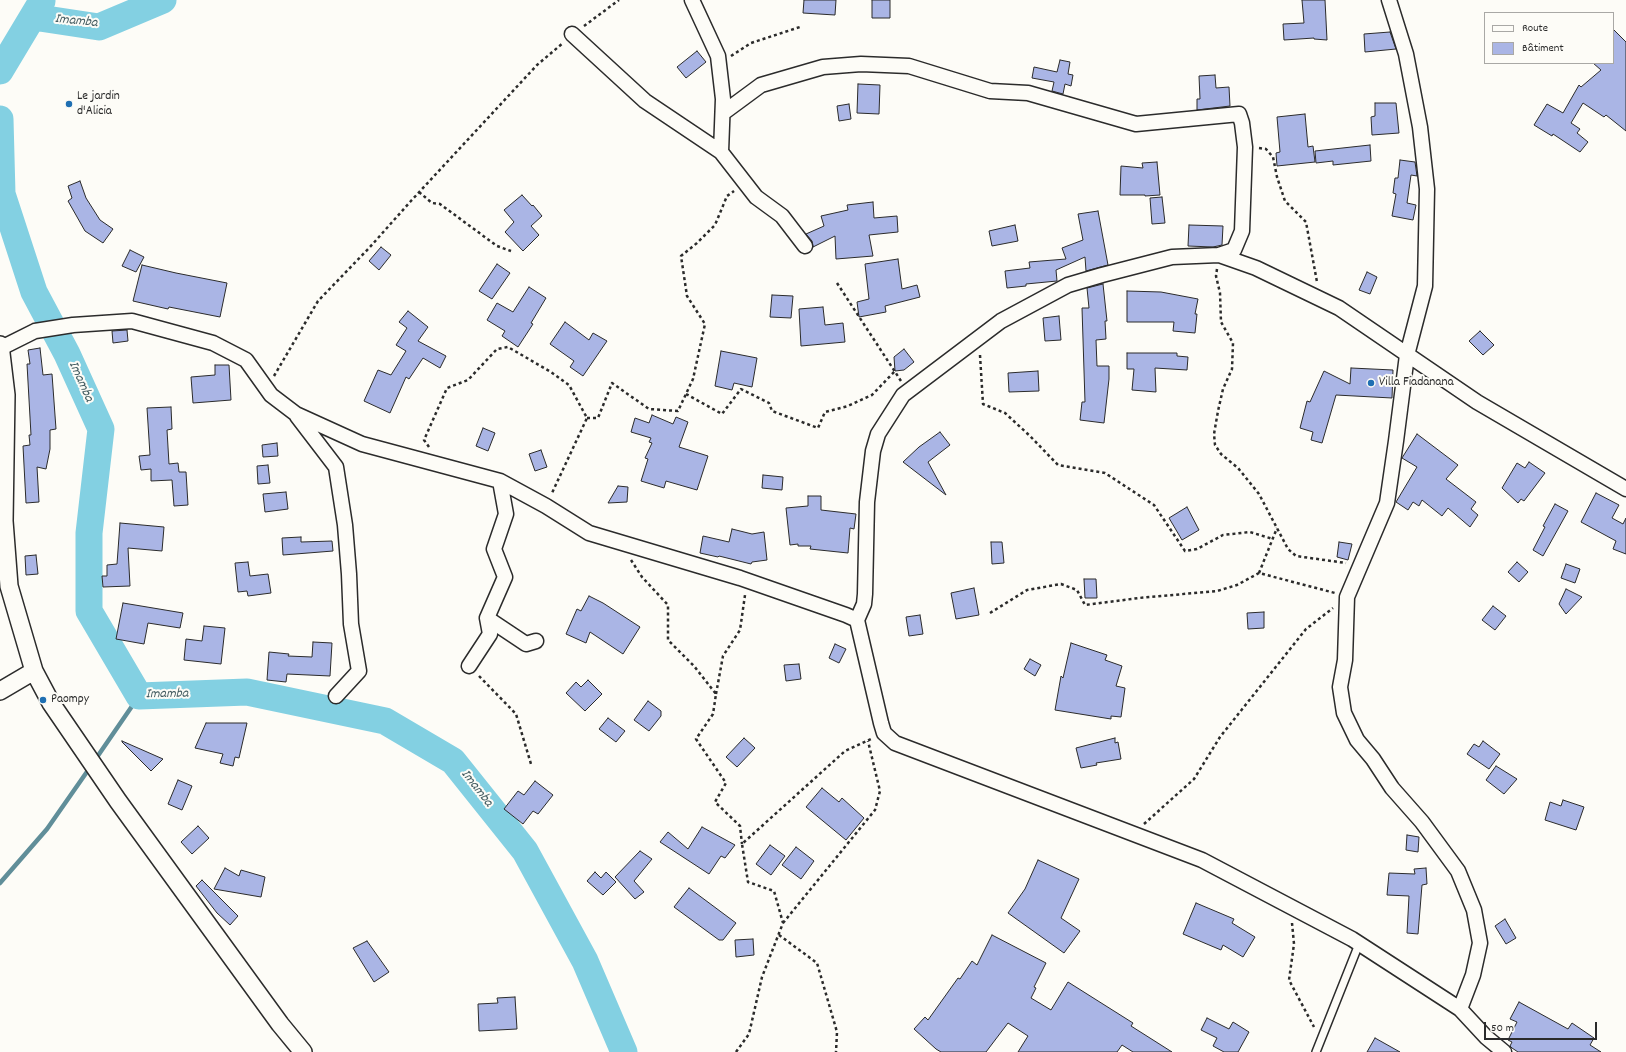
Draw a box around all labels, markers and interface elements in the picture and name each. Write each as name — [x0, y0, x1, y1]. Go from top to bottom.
water label: Imamba — [54, 11, 98, 33]
legend — [1484, 12, 1614, 64]
text: Route — [1522, 20, 1548, 37]
text: Bâtiment — [1522, 40, 1564, 57]
place label: Le jardin d'Alicia — [77, 89, 120, 120]
marker: Le jardin d'Alicia — [64, 99, 74, 109]
water label: Imamba — [64, 359, 96, 405]
place label: Villa Fiadanana — [1379, 375, 1454, 391]
marker: Villa Fiadanana — [1366, 378, 1376, 388]
water label: Imamba — [145, 686, 189, 704]
place label: Paompy — [51, 692, 89, 708]
marker: Paompy — [38, 695, 48, 705]
water label: Imamba — [456, 767, 496, 811]
scale bar — [1486, 1014, 1599, 1040]
text: 50 m — [1491, 1020, 1514, 1037]

